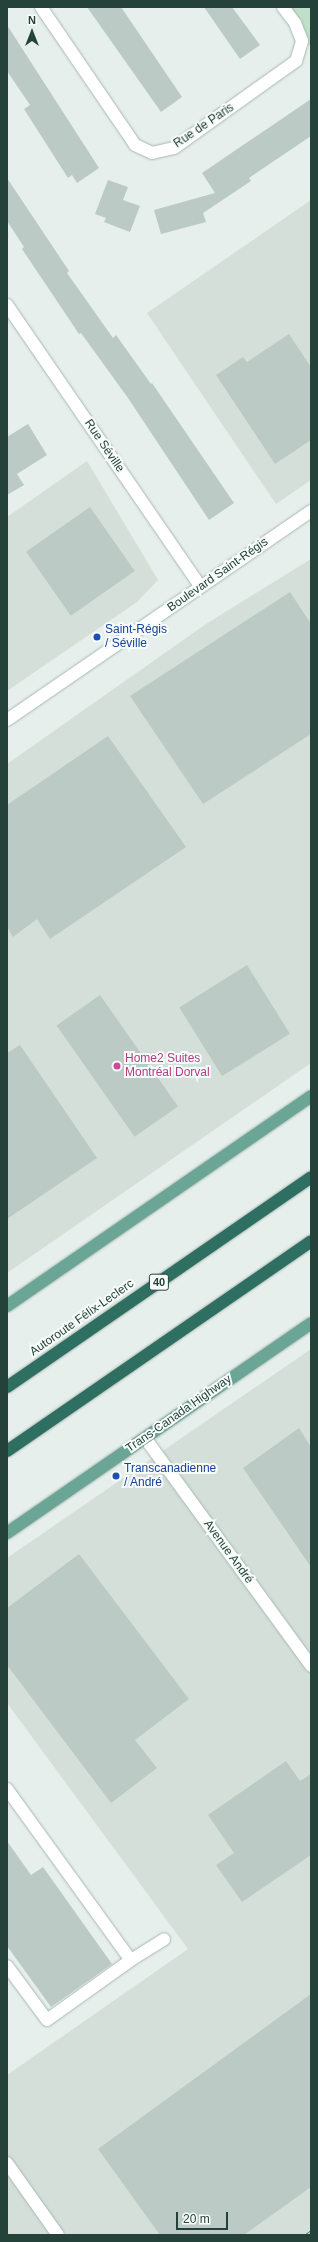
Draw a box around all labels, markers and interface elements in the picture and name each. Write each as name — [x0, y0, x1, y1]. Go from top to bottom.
north arrow — [12, 12, 52, 52]
text: N — [28, 14, 36, 26]
street label: Rue de Paris — [171, 101, 237, 151]
street label: Rue Séville — [81, 417, 127, 475]
street label: Boulevard Saint-Régis — [165, 535, 271, 615]
place label: Saint-Régis / Séville — [105, 623, 167, 651]
marker: Saint-Régis / Séville — [92, 632, 102, 642]
place label: Home2 Suites Montréal Dorval — [125, 1052, 210, 1080]
marker: Home2 Suites Montréal Dorval — [112, 1061, 122, 1071]
road number: 40 — [148, 1273, 170, 1291]
street label: Autoroute Félix-Leclerc — [27, 1277, 137, 1359]
street label: Trans-Canada Highway — [123, 1372, 235, 1456]
place label: Transcanadienne / André — [124, 1462, 216, 1490]
marker: Transcanadienne / André — [111, 1471, 121, 1481]
street label: Avenue André — [200, 1517, 256, 1587]
scale bar — [178, 2204, 230, 2230]
text: 20 m — [183, 2212, 210, 2226]

